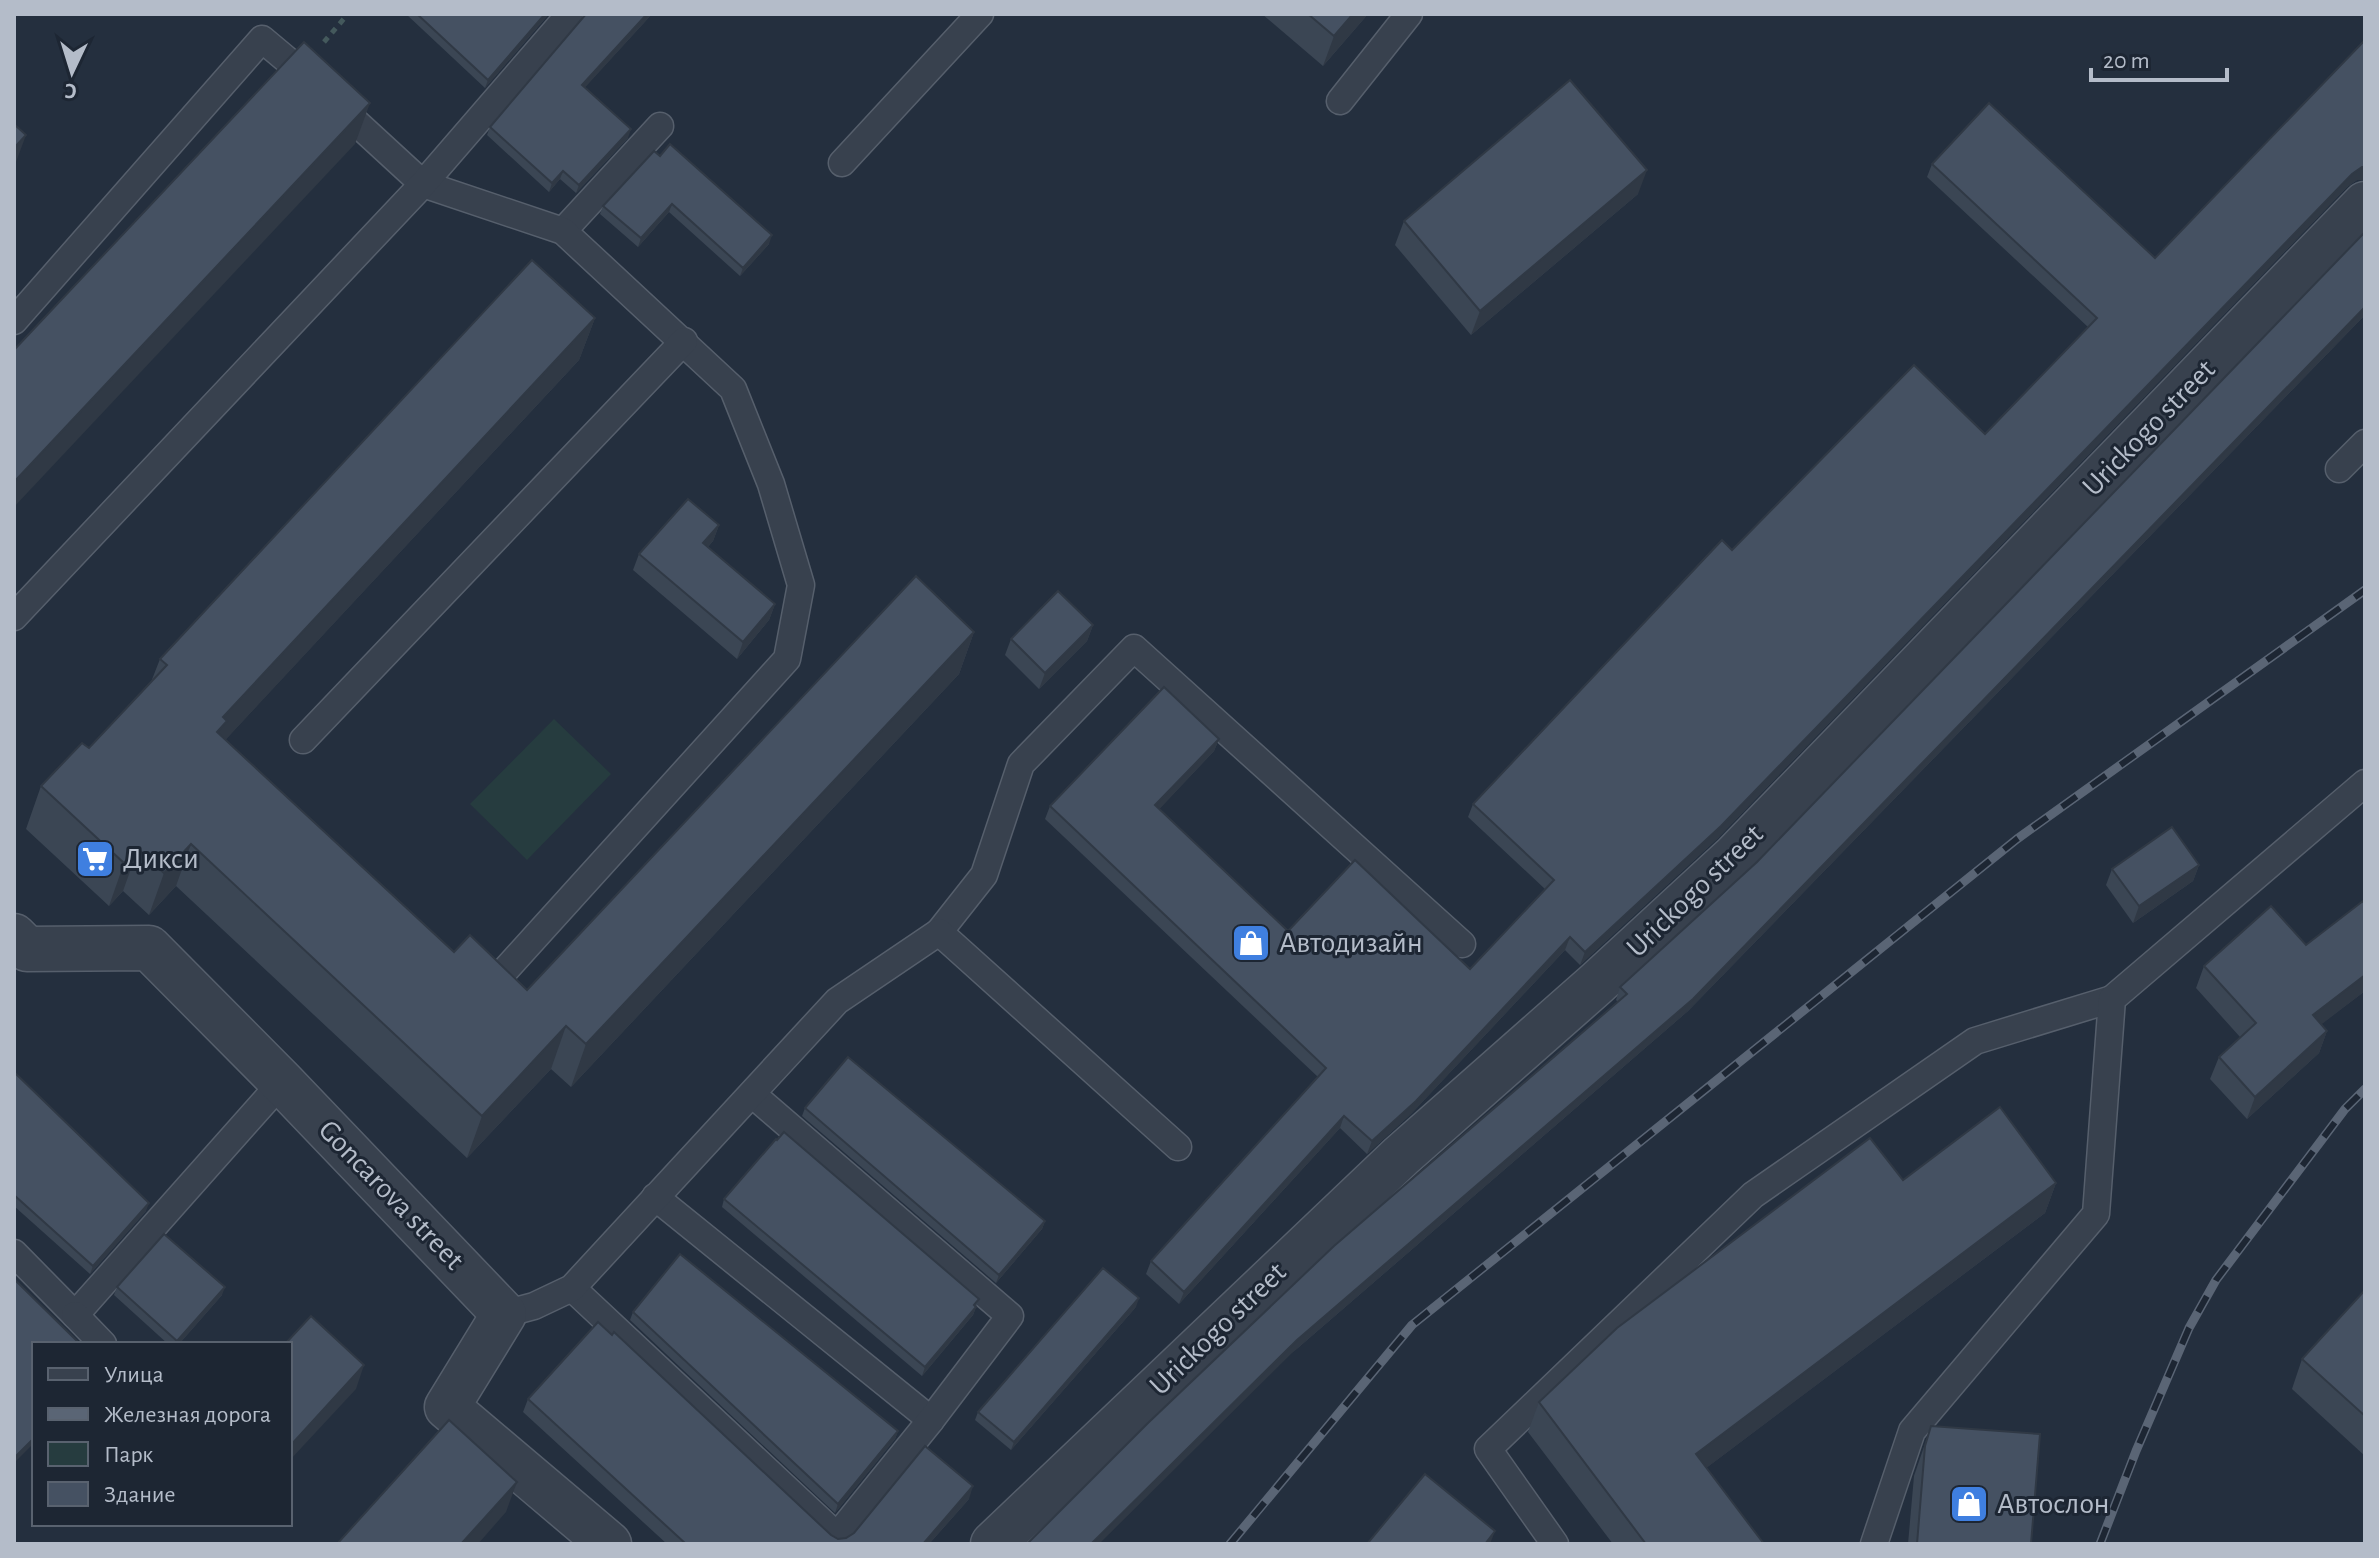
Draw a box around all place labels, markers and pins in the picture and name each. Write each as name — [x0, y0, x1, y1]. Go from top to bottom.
supermarket icon: Дикси — [74, 838, 116, 880]
place label: Дикси — [123, 844, 199, 874]
shop icon: Автодизайн — [1230, 922, 1272, 964]
place label: Автодизайн — [1279, 928, 1423, 958]
shop icon: Автослон — [1948, 1483, 1990, 1525]
place label: Автослон — [1997, 1489, 2110, 1519]

